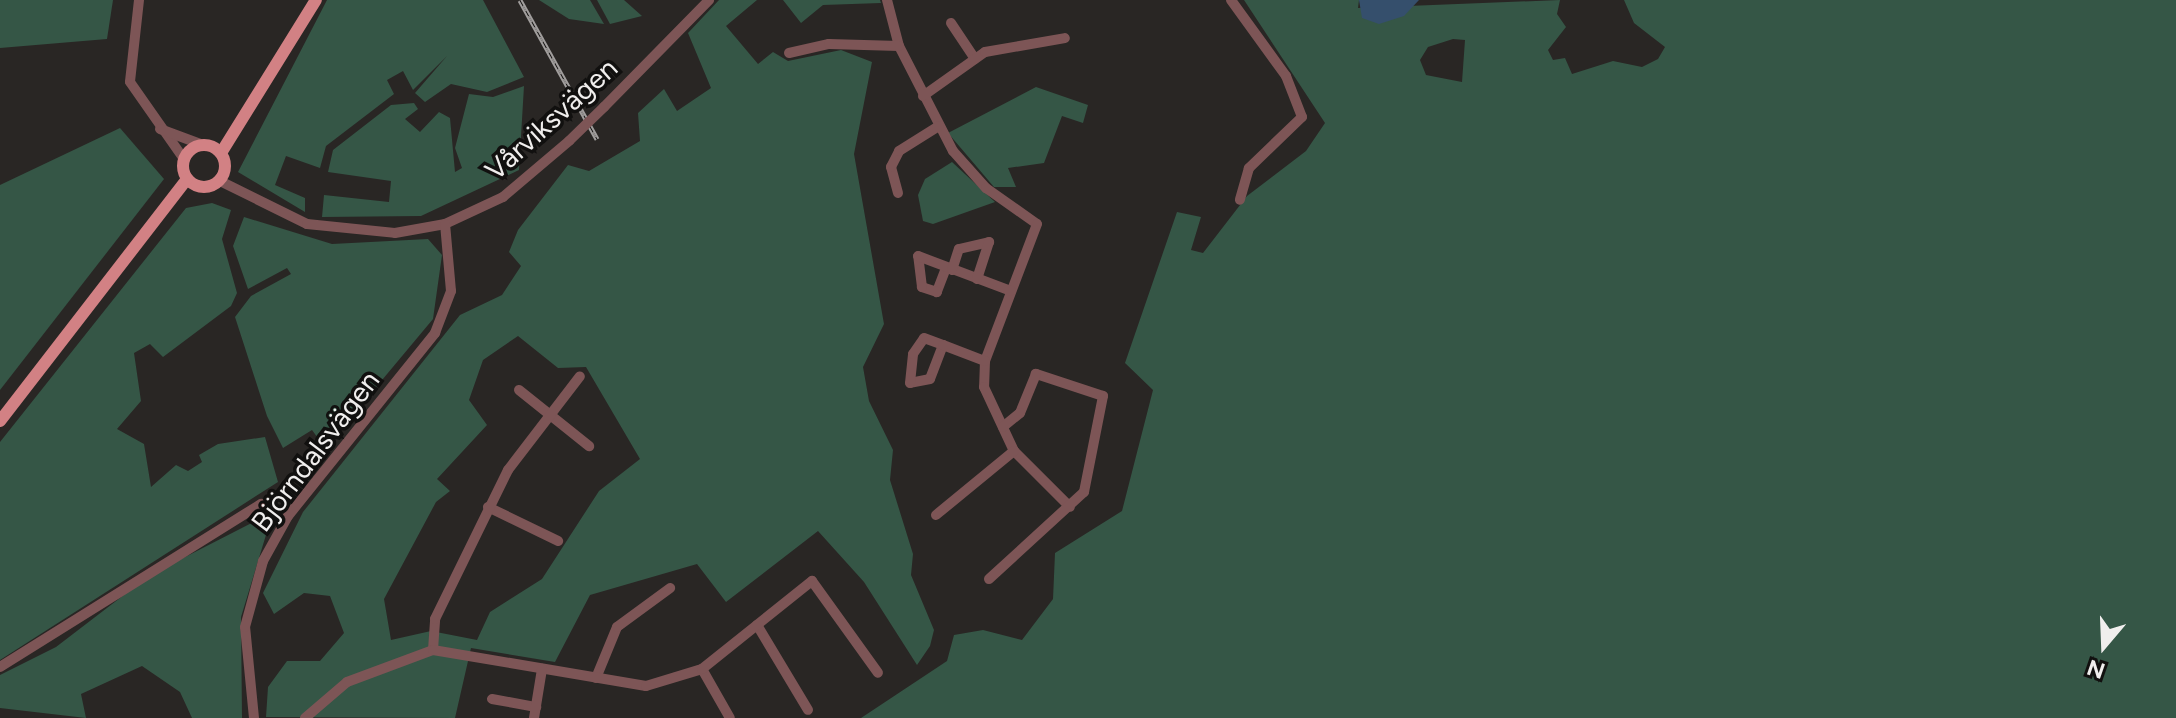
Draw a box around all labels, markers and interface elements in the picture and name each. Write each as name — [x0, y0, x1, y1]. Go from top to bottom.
street label: Vårviksvägen — [478, 51, 624, 187]
street label: Björndalsvägen — [244, 364, 386, 538]
north arrow — [2064, 606, 2144, 686]
text: N — [2084, 654, 2108, 685]

